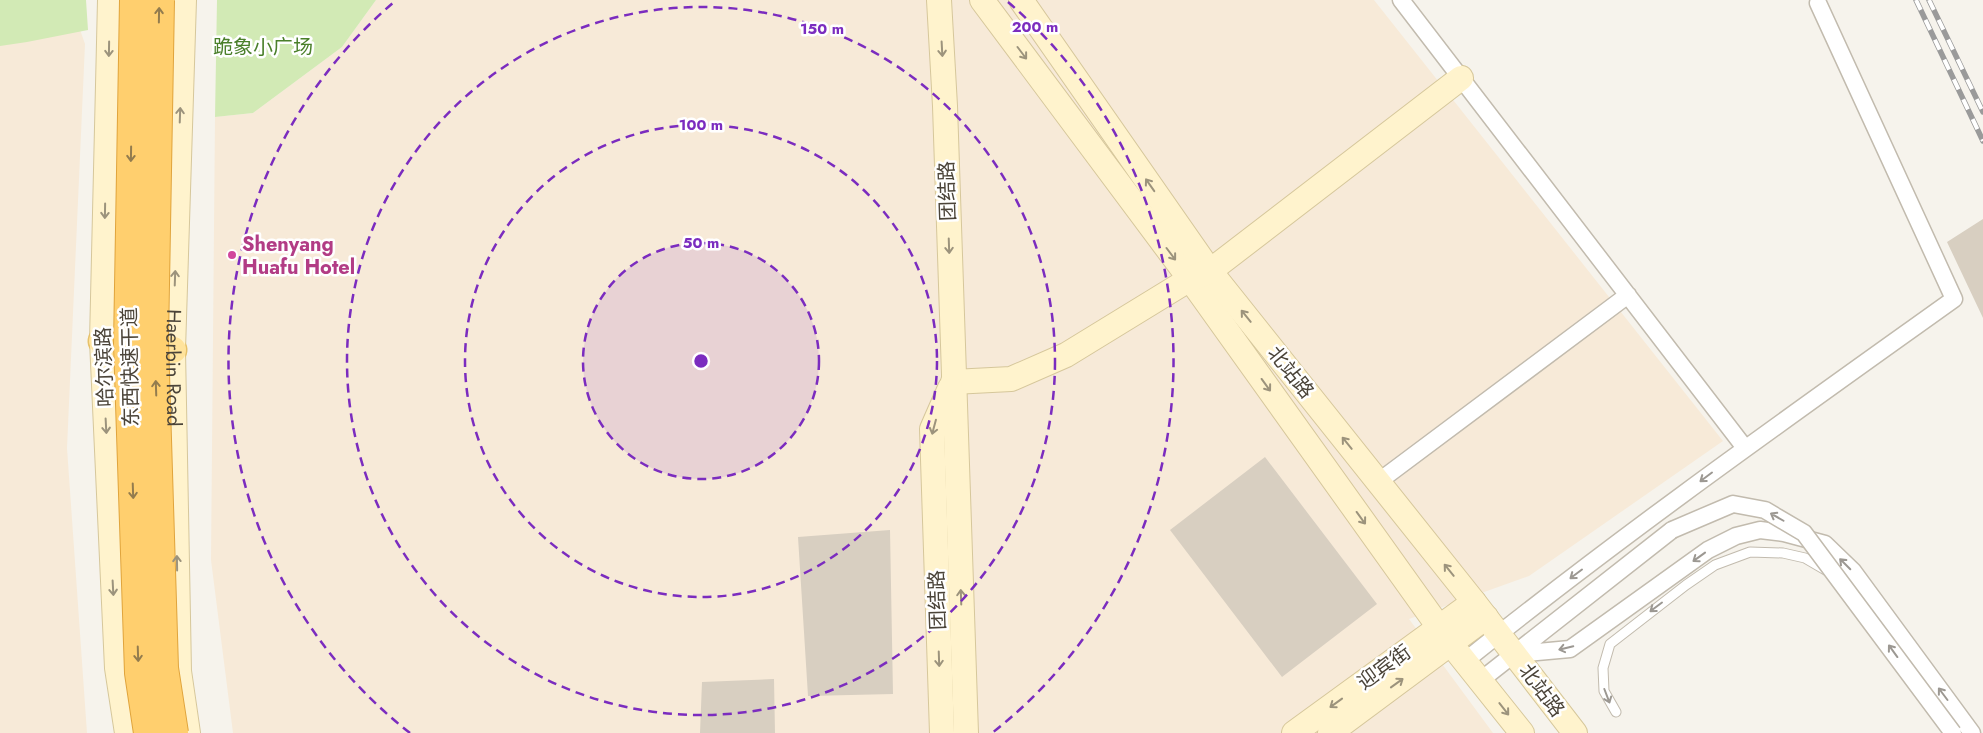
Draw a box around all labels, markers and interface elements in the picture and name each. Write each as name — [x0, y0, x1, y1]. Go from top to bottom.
one-way arrow — [155, 7, 164, 23]
text: 200 m — [1012, 16, 1058, 38]
text: 150 m — [800, 18, 844, 40]
park label: 跪象小广场 — [213, 33, 313, 62]
one-way arrow — [104, 40, 113, 56]
one-way arrow — [937, 40, 946, 56]
one-way arrow — [1017, 46, 1027, 60]
one-way arrow — [176, 107, 185, 123]
text: 100 m — [679, 114, 723, 136]
one-way arrow — [126, 145, 136, 161]
street label: 团结路 — [932, 160, 963, 221]
one-way arrow — [1145, 178, 1155, 192]
one-way arrow — [100, 202, 110, 219]
place label: Shenyang Huafu Hotel — [242, 230, 355, 282]
text: 50 m — [683, 232, 719, 254]
one-way arrow — [944, 238, 954, 254]
one-way arrow — [1166, 247, 1177, 260]
marker: Shenyang Huafu Hotel — [226, 249, 238, 261]
one-way arrow — [171, 270, 180, 286]
street label: 东西快速干道 — [115, 307, 146, 427]
street label: Haerbin Road — [158, 309, 188, 427]
one-way arrow — [1240, 310, 1251, 323]
street label: 哈尔滨路 — [89, 327, 120, 407]
street label: 北站路 — [1260, 340, 1321, 405]
centre of rings — [692, 352, 710, 370]
one-way arrow — [1261, 378, 1272, 392]
one-way arrow — [151, 380, 160, 396]
one-way arrow — [101, 418, 110, 434]
one-way arrow — [929, 419, 938, 435]
one-way arrow — [1342, 437, 1353, 450]
one-way arrow — [1699, 472, 1713, 482]
one-way arrow — [128, 482, 138, 499]
one-way arrow — [1356, 511, 1366, 525]
one-way arrow — [1770, 511, 1784, 521]
one-way arrow — [1692, 552, 1706, 562]
one-way arrow — [172, 555, 181, 571]
one-way arrow — [1839, 558, 1852, 570]
one-way arrow — [1443, 564, 1454, 577]
street label: 团结路 — [922, 569, 953, 630]
one-way arrow — [1569, 569, 1583, 579]
one-way arrow — [109, 580, 118, 596]
one-way arrow — [956, 589, 965, 605]
one-way arrow — [1649, 602, 1663, 612]
street label: 迎宾街 — [1352, 638, 1417, 697]
one-way arrow — [1558, 644, 1574, 653]
one-way arrow — [1888, 644, 1898, 658]
one-way arrow — [133, 645, 143, 661]
one-way arrow — [934, 650, 944, 667]
street label: 北站路 — [1512, 658, 1571, 723]
one-way arrow — [1390, 678, 1403, 689]
one-way arrow — [1603, 688, 1612, 703]
one-way arrow — [1937, 688, 1948, 701]
one-way arrow — [1330, 697, 1343, 708]
one-way arrow — [1498, 702, 1509, 715]

